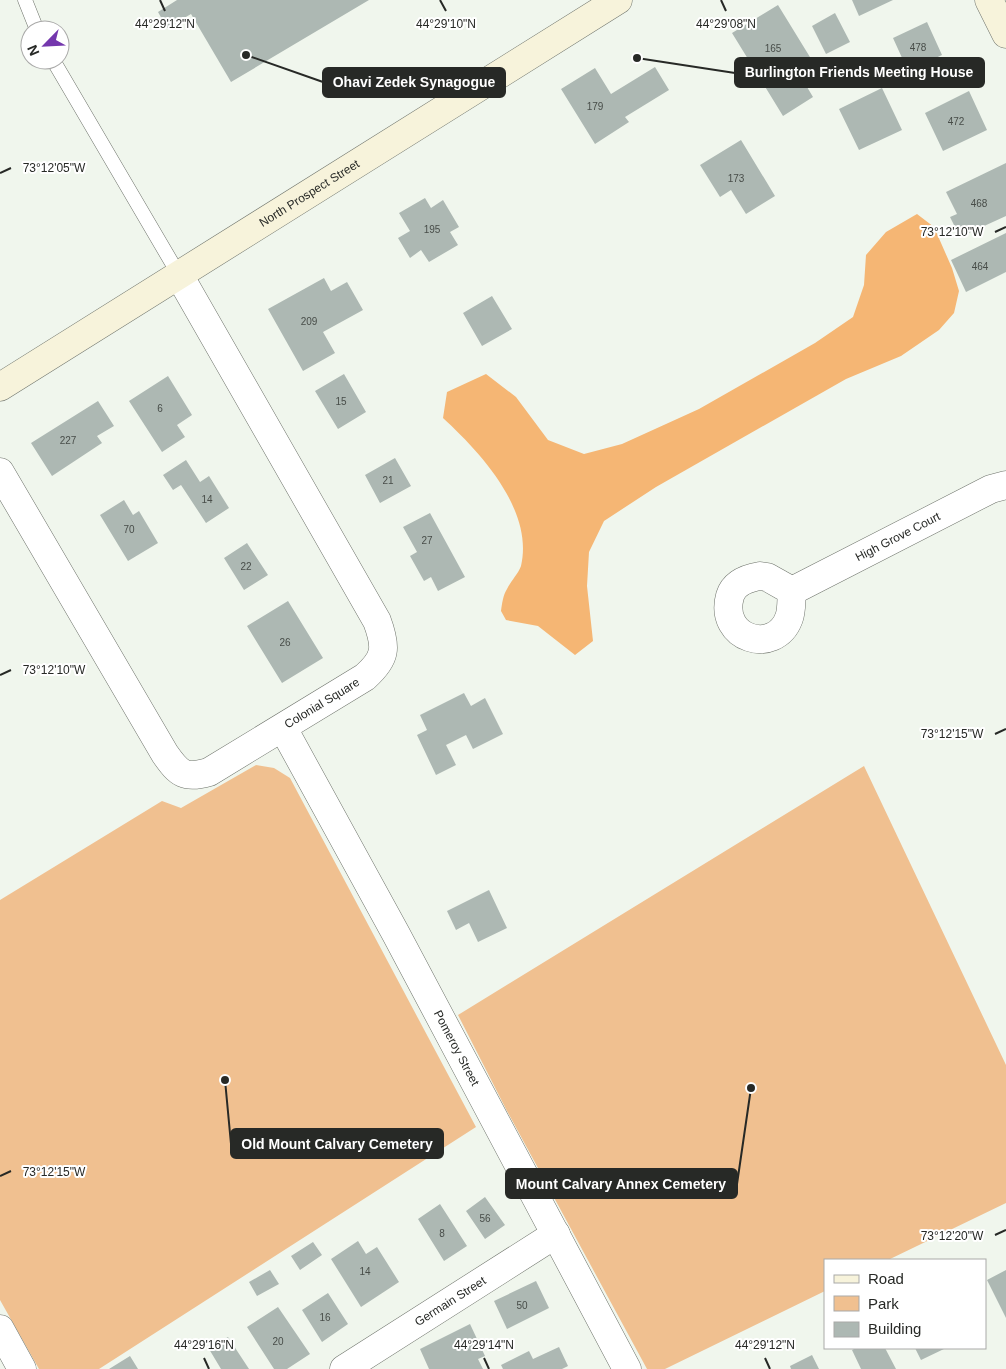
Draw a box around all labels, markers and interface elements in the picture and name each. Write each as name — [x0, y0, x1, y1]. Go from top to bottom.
text: 44°29'12"N — [135, 17, 195, 31]
text: 44°29'10"N — [416, 17, 476, 31]
text: 44°29'08"N — [696, 17, 756, 31]
north arrow — [20, 20, 70, 70]
text: N — [24, 42, 42, 58]
house number: 478 — [910, 42, 927, 53]
house number: 165 — [765, 43, 782, 54]
callout: Burlington Friends Meeting House — [735, 58, 984, 87]
text: Burlington Friends Meeting House — [745, 64, 974, 80]
callout: Ohavi Zedek Synagogue — [323, 68, 505, 97]
text: Ohavi Zedek Synagogue — [333, 74, 496, 90]
house number: 179 — [587, 101, 604, 112]
house number: 472 — [948, 116, 965, 127]
street label: North Prospect Street — [257, 156, 363, 230]
text: 73°12'05"W — [23, 161, 86, 175]
house number: 173 — [728, 173, 745, 184]
house number: 468 — [971, 198, 988, 209]
house number: 195 — [424, 224, 441, 235]
text: 73°12'10"W — [921, 225, 984, 239]
house number: 464 — [972, 261, 989, 272]
house number: 209 — [301, 316, 318, 327]
house number: 15 — [335, 396, 347, 407]
house number: 6 — [157, 403, 163, 414]
house number: 227 — [60, 435, 77, 446]
house number: 21 — [382, 475, 394, 486]
house number: 14 — [201, 494, 213, 505]
street label: High Grove Court — [853, 509, 943, 564]
house number: 70 — [123, 524, 135, 535]
house number: 27 — [421, 535, 433, 546]
house number: 22 — [240, 561, 252, 572]
house number: 26 — [279, 637, 291, 648]
text: 73°12'10"W — [23, 663, 86, 677]
street label: Colonial Square — [282, 675, 362, 731]
text: 73°12'15"W — [921, 727, 984, 741]
street label: Pomeroy Street — [431, 1008, 483, 1089]
callout: Old Mount Calvary Cemetery — [231, 1129, 443, 1158]
text: Old Mount Calvary Cemetery — [241, 1136, 433, 1152]
text: 73°12'15"W — [23, 1165, 86, 1179]
callout: Mount Calvary Annex Cemetery — [506, 1169, 737, 1198]
text: Mount Calvary Annex Cemetery — [516, 1176, 726, 1192]
house number: 56 — [479, 1213, 491, 1224]
house number: 8 — [439, 1228, 445, 1239]
text: 73°12'20"W — [921, 1229, 984, 1243]
legend — [824, 1259, 986, 1349]
house number: 14 — [359, 1266, 371, 1277]
text: Road — [868, 1270, 904, 1287]
street label: Germain Street — [412, 1273, 489, 1329]
text: Park — [868, 1295, 899, 1312]
house number: 50 — [516, 1300, 528, 1311]
house number: 16 — [319, 1312, 331, 1323]
text: Building — [868, 1320, 921, 1337]
house number: 20 — [272, 1336, 284, 1347]
text: 44°29'16"N — [174, 1338, 234, 1352]
text: 44°29'14"N — [454, 1338, 514, 1352]
text: 44°29'12"N — [735, 1338, 795, 1352]

